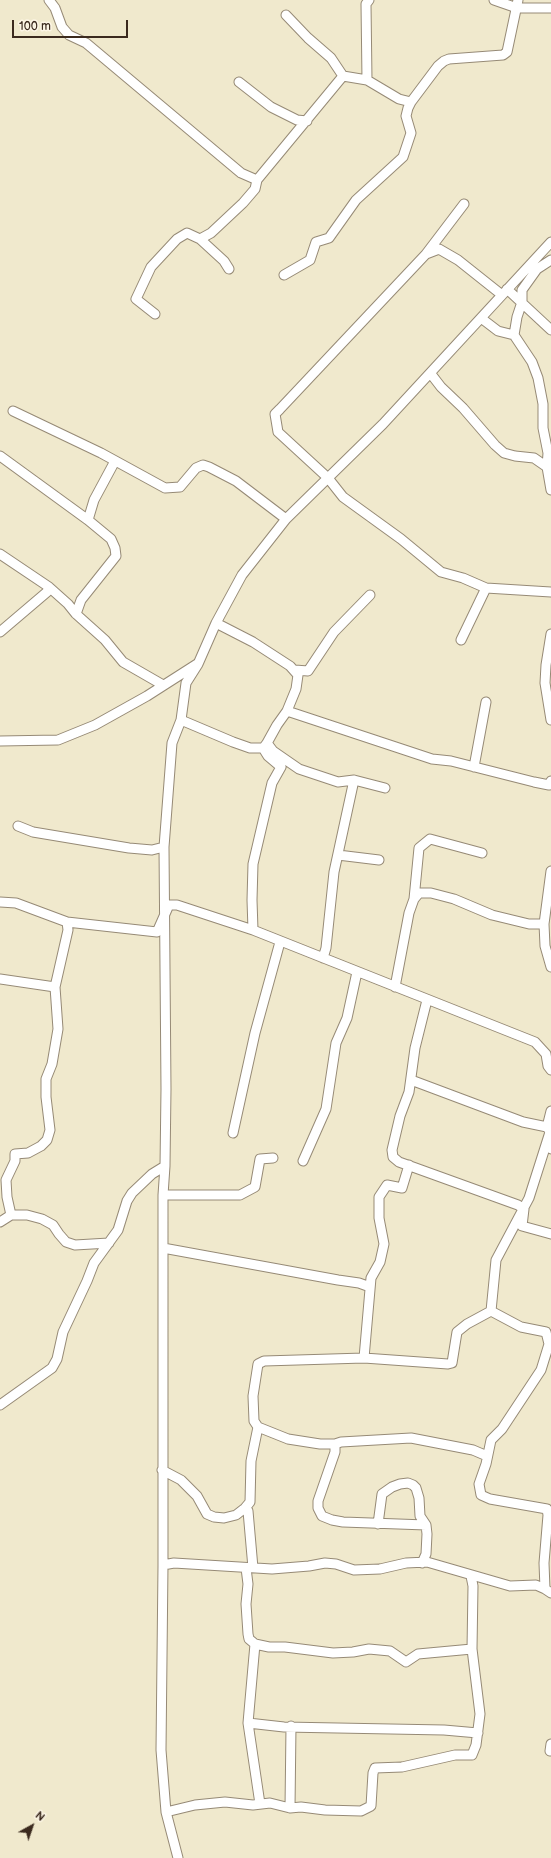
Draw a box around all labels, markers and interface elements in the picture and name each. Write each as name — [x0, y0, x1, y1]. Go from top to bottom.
scale bar — [14, 12, 130, 38]
text: 100 m — [19, 19, 51, 34]
north arrow — [12, 1806, 52, 1846]
text: N — [33, 1809, 47, 1824]

